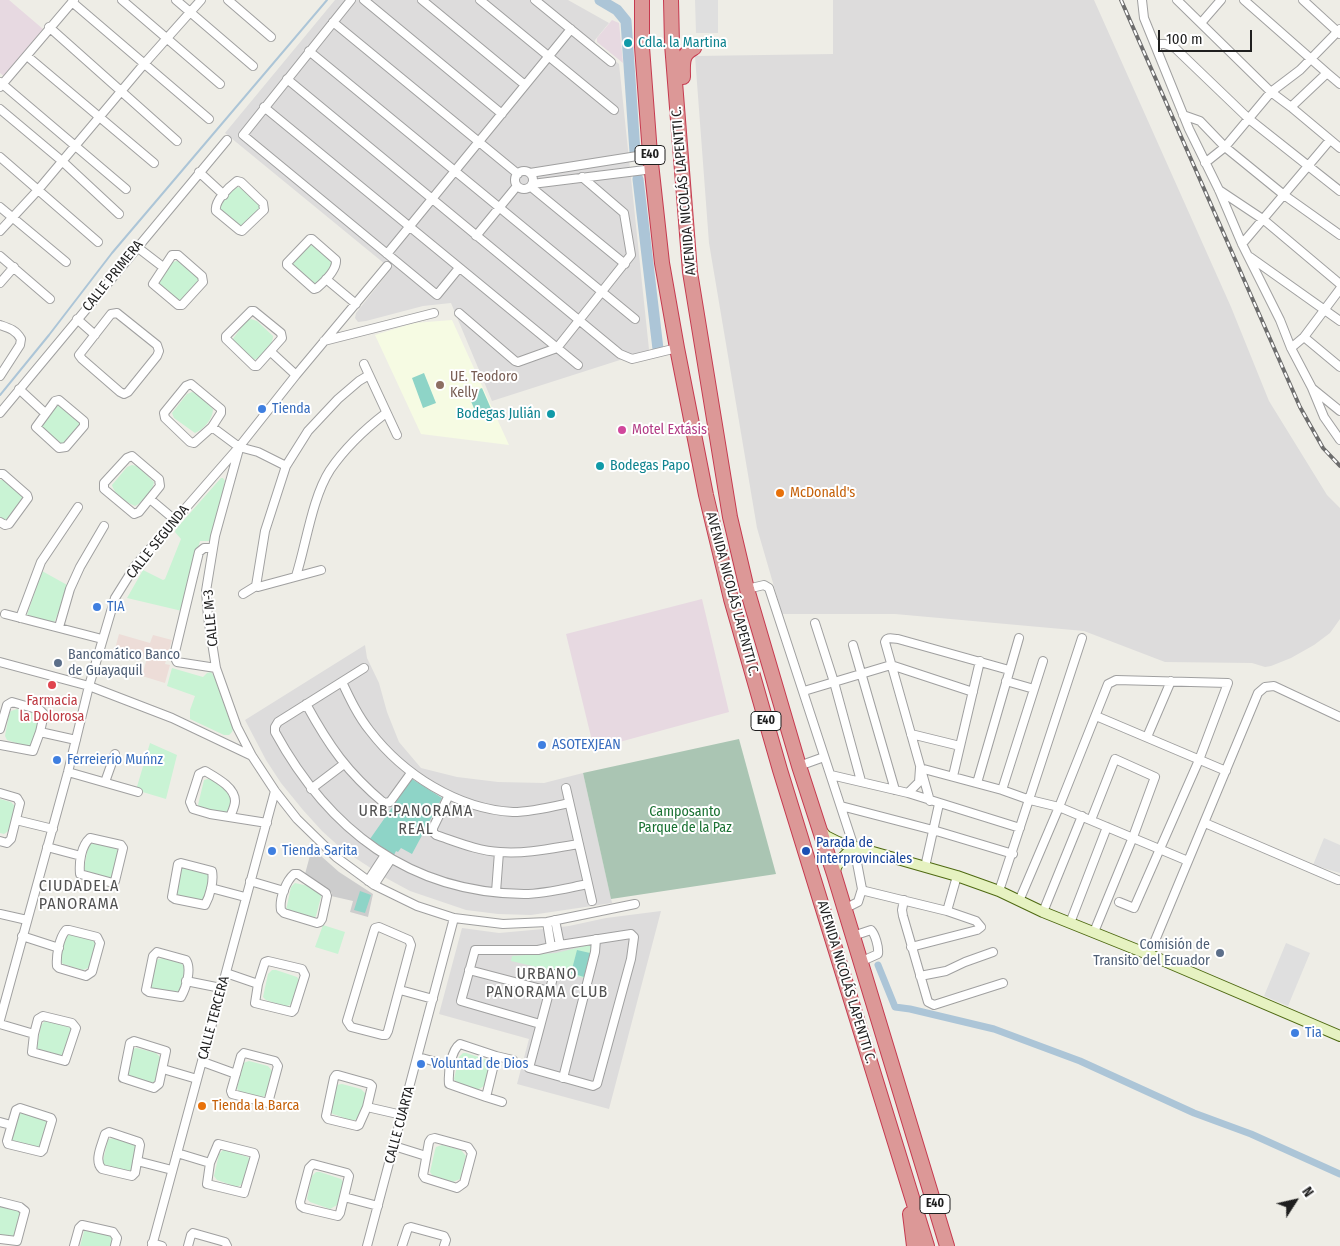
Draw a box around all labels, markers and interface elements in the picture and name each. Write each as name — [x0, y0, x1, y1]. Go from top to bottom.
scale bar — [1160, 20, 1254, 52]
text: 100 m — [1166, 30, 1203, 48]
place label: Cdla. la Martina — [638, 35, 727, 51]
marker: Cdla. la Martina — [622, 37, 634, 49]
street label: AVENIDA NICOLÁS LAPENTTI C. — [668, 106, 700, 276]
road number: E40 — [635, 146, 665, 164]
street label: CALLE PRIMERA — [79, 237, 147, 315]
place label: UE. Teodoro Kelly — [450, 369, 518, 402]
marker: UE. Teodoro Kelly — [434, 379, 446, 391]
place label: Tienda — [272, 401, 311, 417]
marker: Tienda — [256, 403, 268, 415]
place label: Bodegas Julián — [457, 406, 541, 422]
marker: Bodegas Julián — [545, 408, 557, 420]
place label: Motel Extásis — [632, 422, 707, 438]
marker: Motel Extásis — [616, 424, 628, 436]
place label: Bodegas Papo — [610, 458, 690, 474]
marker: Bodegas Papo — [594, 460, 606, 472]
place label: McDonald's — [790, 485, 855, 501]
marker: McDonald's — [774, 487, 786, 499]
street label: CALLE SEGUNDA — [123, 502, 193, 582]
street label: AVENIDA NICOLÁS LAPENTTI C. — [702, 510, 762, 678]
street label: CALLE M-3 — [200, 589, 222, 647]
place label: TIA — [107, 599, 125, 615]
marker: TIA — [91, 601, 103, 613]
place label: Bancomático Banco de Guayaquil — [68, 647, 180, 680]
marker: Bancomático Banco de Guayaquil — [52, 657, 64, 669]
marker: Farmacia la Dolorosa — [46, 679, 58, 691]
place label: Farmacia la Dolorosa — [20, 693, 84, 726]
road number: E40 — [751, 711, 781, 730]
place label: ASOTEXJEAN — [552, 737, 621, 753]
marker: ASOTEXJEAN — [536, 739, 548, 751]
place label: Ferreierio Muńnz — [67, 752, 163, 768]
marker: Ferreierio Muńnz — [51, 754, 63, 766]
district label: URB.PANORAMA REAL — [357, 802, 475, 840]
park label: Camposanto Parque de la Paz — [638, 804, 732, 836]
place label: Parada de interprovinciales — [816, 835, 912, 868]
place label: Tienda Sarita — [282, 843, 358, 859]
marker: Tienda Sarita — [266, 845, 278, 857]
marker: Parada de interprovinciales — [800, 845, 812, 857]
district label: CIUDADELA PANORAMA — [38, 877, 120, 915]
street label: AVENIDA NICOLÁS LAPENTTI C. — [813, 899, 879, 1065]
place label: Comisión de Transito del Ecuador — [1093, 937, 1210, 970]
marker: Comisión de Transito del Ecuador — [1214, 947, 1226, 959]
district label: URBANO PANORAMA CLUB — [484, 965, 610, 1003]
street label: CALLE TERCERA — [195, 974, 233, 1062]
place label: Tia — [1305, 1025, 1322, 1041]
marker: Tia — [1289, 1027, 1301, 1039]
place label: Voluntad de Dios — [431, 1056, 528, 1072]
marker: Voluntad de Dios — [415, 1058, 427, 1070]
street label: CALLE CUARTA — [382, 1084, 418, 1166]
place label: Tienda la Barca — [212, 1098, 299, 1114]
marker: Tienda la Barca — [196, 1100, 208, 1112]
north arrow — [1270, 1176, 1320, 1226]
text: N — [1298, 1184, 1317, 1200]
road number: E40 — [920, 1194, 950, 1214]

